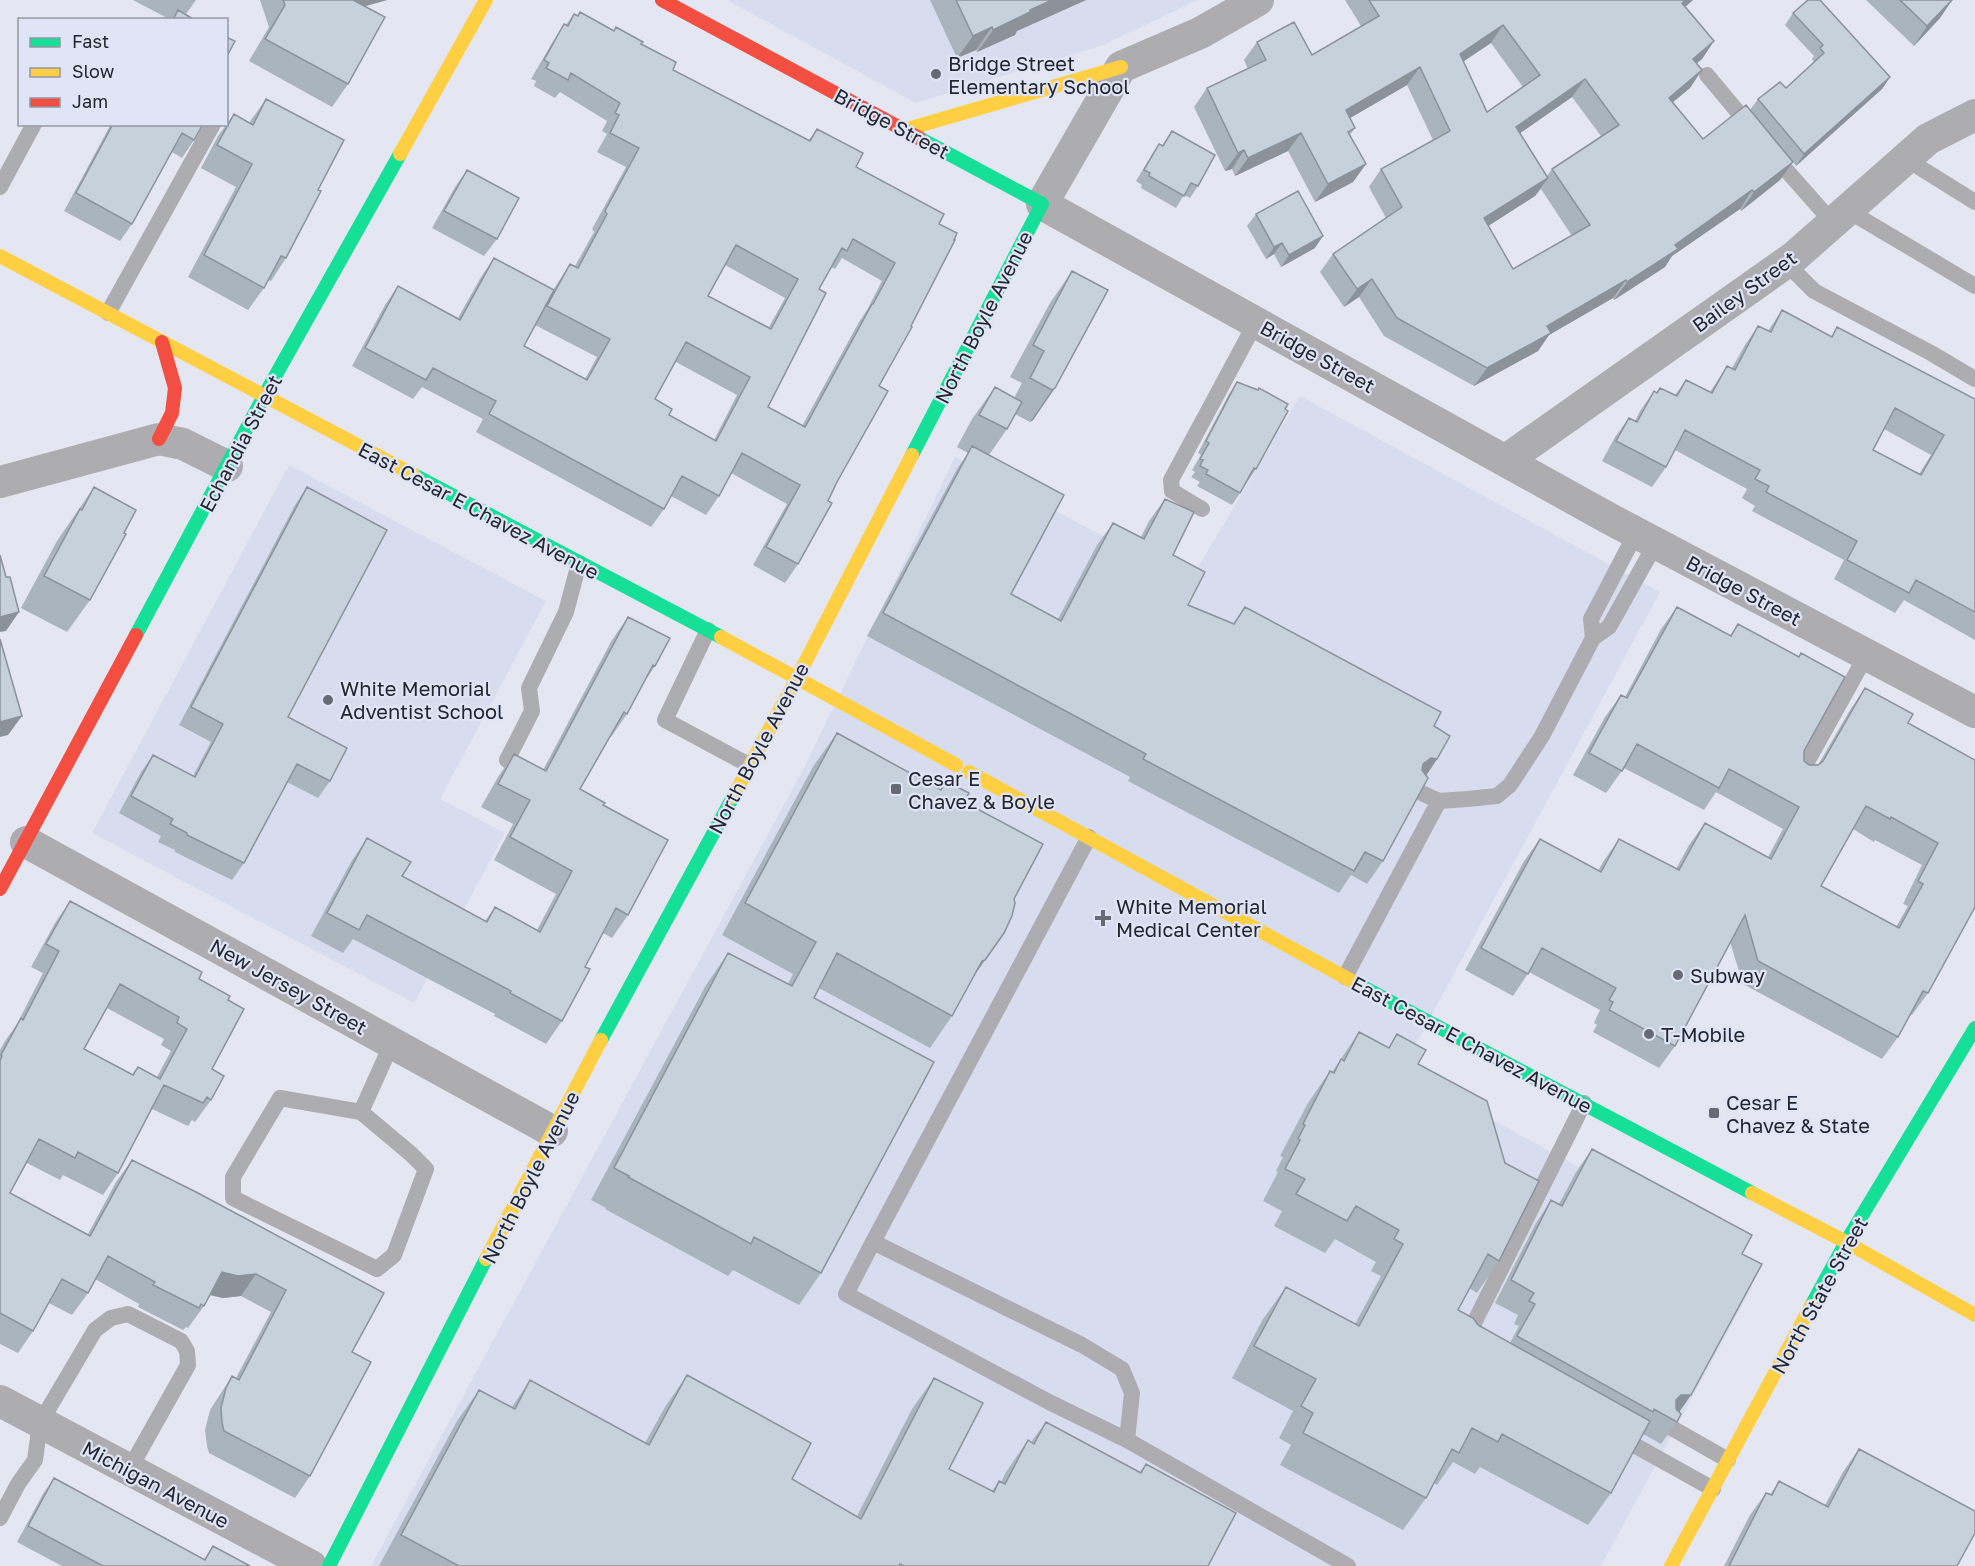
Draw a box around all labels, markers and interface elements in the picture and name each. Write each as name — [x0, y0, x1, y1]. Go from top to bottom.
legend — [18, 18, 228, 126]
text: Fast — [72, 30, 109, 52]
place label: Bridge Street Elementary School — [948, 51, 1130, 98]
text: Slow — [72, 60, 115, 82]
marker: Bridge Street Elementary School — [929, 67, 943, 81]
street label: Bridge Street — [830, 83, 954, 163]
text: Jam — [72, 90, 108, 112]
street label: North Boyle Avenue — [929, 227, 1037, 407]
street label: Bailey Street — [1687, 245, 1801, 337]
street label: Bridge Street — [1257, 315, 1379, 397]
street label: Echandia Street — [194, 370, 286, 516]
street label: East Cesar E Chavez Avenue — [355, 436, 603, 584]
street label: Bridge Street — [1682, 550, 1806, 630]
street label: North Boyle Avenue — [703, 658, 813, 838]
place label: White Memorial Adventist School — [340, 676, 503, 723]
marker: White Memorial Adventist School — [321, 693, 335, 707]
place label: Cesar E Chavez & Boyle — [908, 766, 1055, 813]
marker: Cesar E Chavez & Boyle — [889, 782, 903, 796]
place label: White Memorial Medical Center — [1116, 894, 1267, 941]
marker: White Memorial Medical Center — [1094, 909, 1112, 927]
street label: New Jersey Street — [206, 933, 372, 1039]
place label: Subway — [1690, 963, 1765, 987]
marker: Subway — [1671, 968, 1685, 982]
street label: East Cesar E Chavez Avenue — [1348, 970, 1596, 1118]
place label: T-Mobile — [1661, 1022, 1745, 1046]
marker: T-Mobile — [1642, 1027, 1656, 1041]
street label: North Boyle Avenue — [476, 1087, 584, 1267]
place label: Cesar E Chavez & State — [1726, 1090, 1870, 1137]
marker: Cesar E Chavez & State — [1707, 1106, 1721, 1120]
street label: North State Street — [1766, 1212, 1872, 1378]
street label: Michigan Avenue — [79, 1435, 233, 1533]

